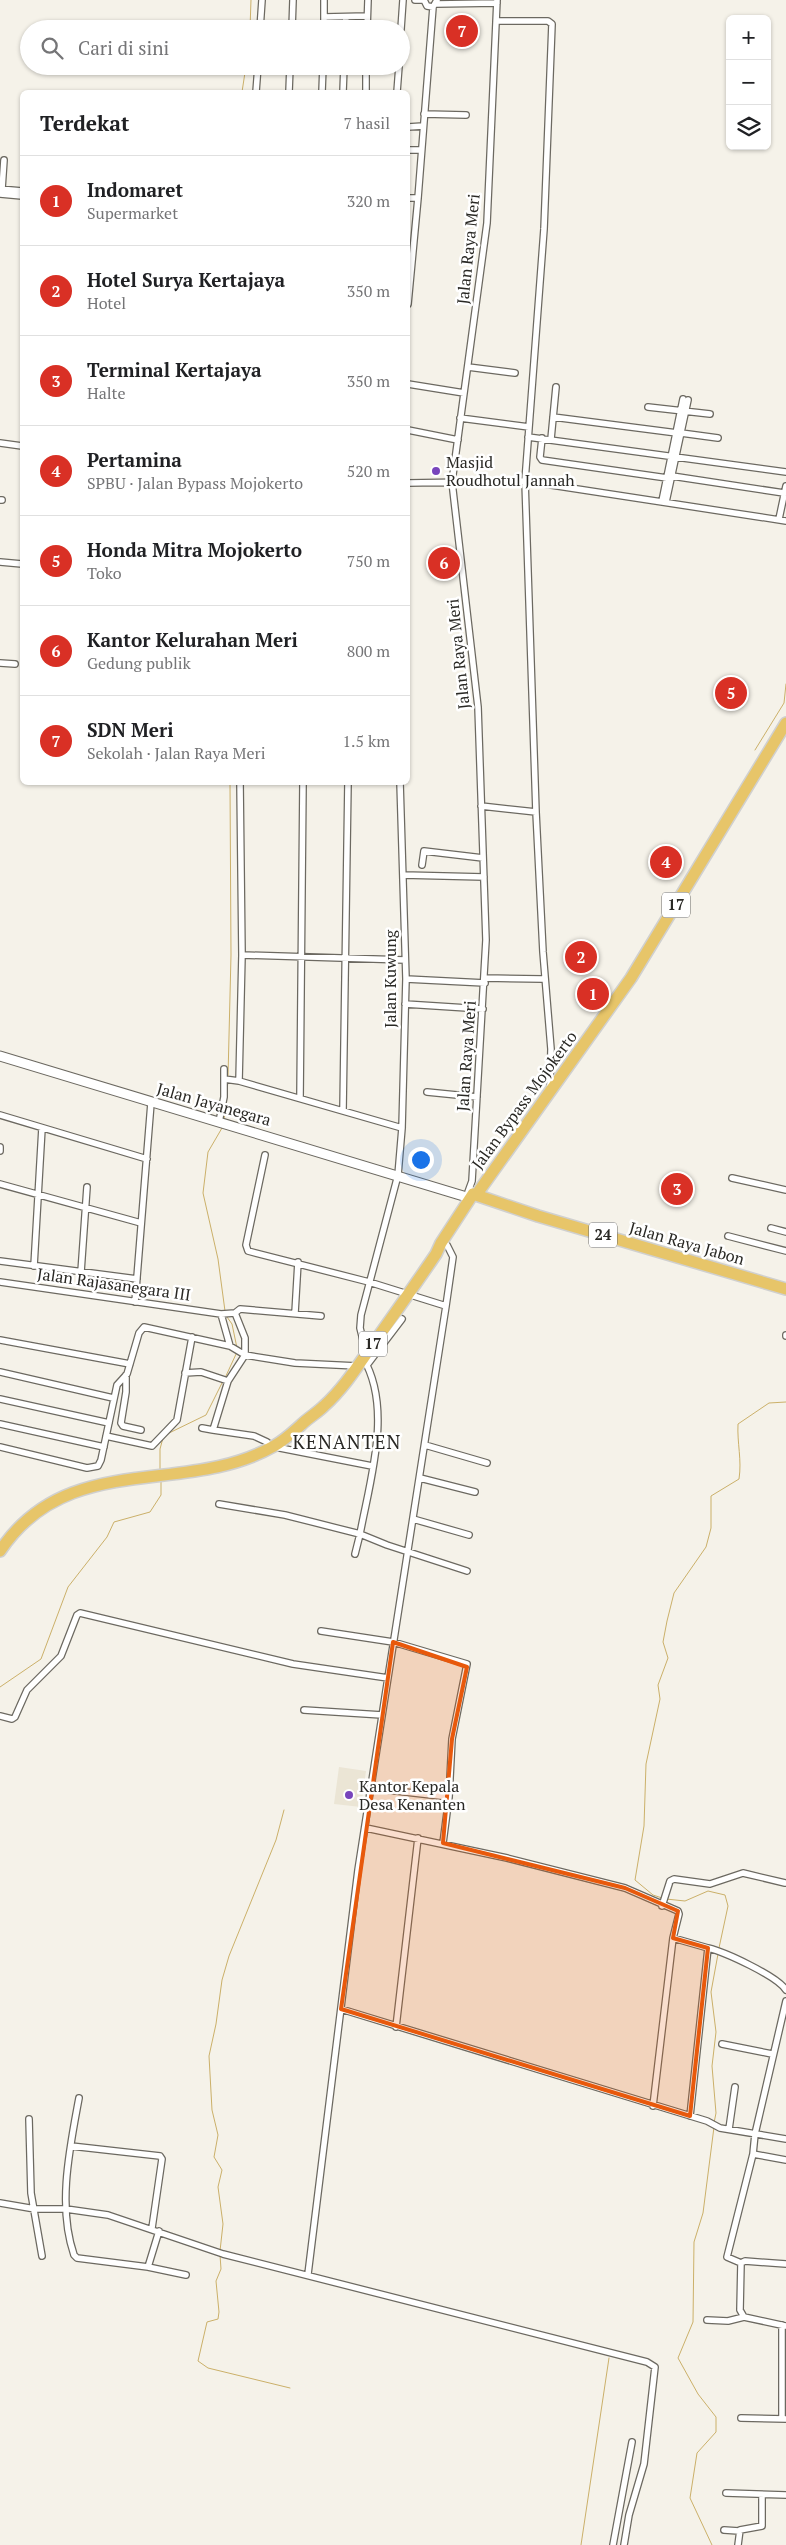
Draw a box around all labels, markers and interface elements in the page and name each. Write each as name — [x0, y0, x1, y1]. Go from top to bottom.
pin: 7 — [446, 12, 478, 50]
map controls — [726, 15, 771, 150]
button: + — [726, 15, 771, 60]
search box — [20, 20, 410, 75]
icon: search — [38, 34, 66, 62]
text: Cari di sini — [78, 35, 169, 60]
button: − — [726, 60, 771, 105]
button: layers — [726, 105, 771, 150]
text: Terdekat — [40, 109, 129, 137]
text: 7 hasil — [344, 112, 390, 134]
text: Indomaret — [87, 177, 183, 202]
text: 1 — [51, 190, 61, 212]
text: 320 m — [347, 190, 390, 212]
street label: Jalan Raya Meri — [451, 192, 485, 305]
text: Supermarket — [87, 202, 178, 224]
text: Hotel Surya Kertajaya — [87, 267, 285, 292]
text: 2 — [51, 280, 61, 302]
text: 350 m — [347, 280, 390, 302]
text: Hotel — [87, 292, 126, 314]
text: Terminal Kertajaya — [87, 357, 262, 382]
text: 3 — [51, 370, 61, 392]
text: 350 m — [347, 370, 390, 392]
text: Halte — [87, 382, 126, 404]
text: Pertamina — [87, 447, 182, 472]
place label: Masjid Roudhotul Jannah — [446, 451, 575, 491]
text: 4 — [51, 460, 61, 482]
text: 520 m — [347, 460, 390, 482]
marker: Masjid Roudhotul Jannah — [430, 465, 442, 477]
text: SPBU · Jalan Bypass Mojokerto — [87, 472, 303, 494]
text: Honda Mitra Mojokerto — [87, 537, 302, 562]
pin: 6 — [428, 544, 460, 582]
text: 5 — [51, 550, 61, 572]
text: 750 m — [347, 550, 390, 572]
text: Toko — [87, 562, 122, 584]
street label: Jalan Raya Meri — [441, 597, 475, 710]
text: Kantor Kelurahan Meri — [87, 627, 298, 652]
text: 6 — [51, 640, 61, 662]
text: 800 m — [347, 640, 390, 662]
text: Gedung publik — [87, 652, 191, 674]
pin: 5 — [715, 674, 747, 712]
text: SDN Meri — [87, 717, 174, 742]
text: 7 — [51, 730, 61, 752]
text: 1.5 km — [343, 730, 390, 752]
text: Sekolah · Jalan Raya Meri — [87, 742, 265, 764]
pin: 4 — [650, 843, 682, 881]
road number: 17 — [662, 892, 690, 918]
street label: Jalan Kuwung — [379, 929, 401, 1028]
pin: 2 — [565, 938, 597, 976]
pin: 1 — [577, 975, 609, 1013]
street label: Jalan Raya Meri — [451, 1000, 481, 1112]
street label: Jalan Bypass Mojokerto — [466, 1026, 582, 1174]
street label: Jalan Jayanegara — [154, 1077, 274, 1131]
your location — [408, 1147, 434, 1173]
pin: 3 — [661, 1170, 693, 1208]
street label: Jalan Raya Jabon — [627, 1216, 748, 1270]
road number: 24 — [589, 1222, 617, 1248]
street label: Jalan Rajasanegara III — [36, 1262, 192, 1306]
road number: 17 — [359, 1332, 387, 1356]
district label: KENANTEN — [293, 1429, 401, 1454]
place label: Kantor Kepala Desa Kenanten — [359, 1775, 466, 1815]
marker: Kantor Kepala Desa Kenanten — [343, 1789, 355, 1801]

